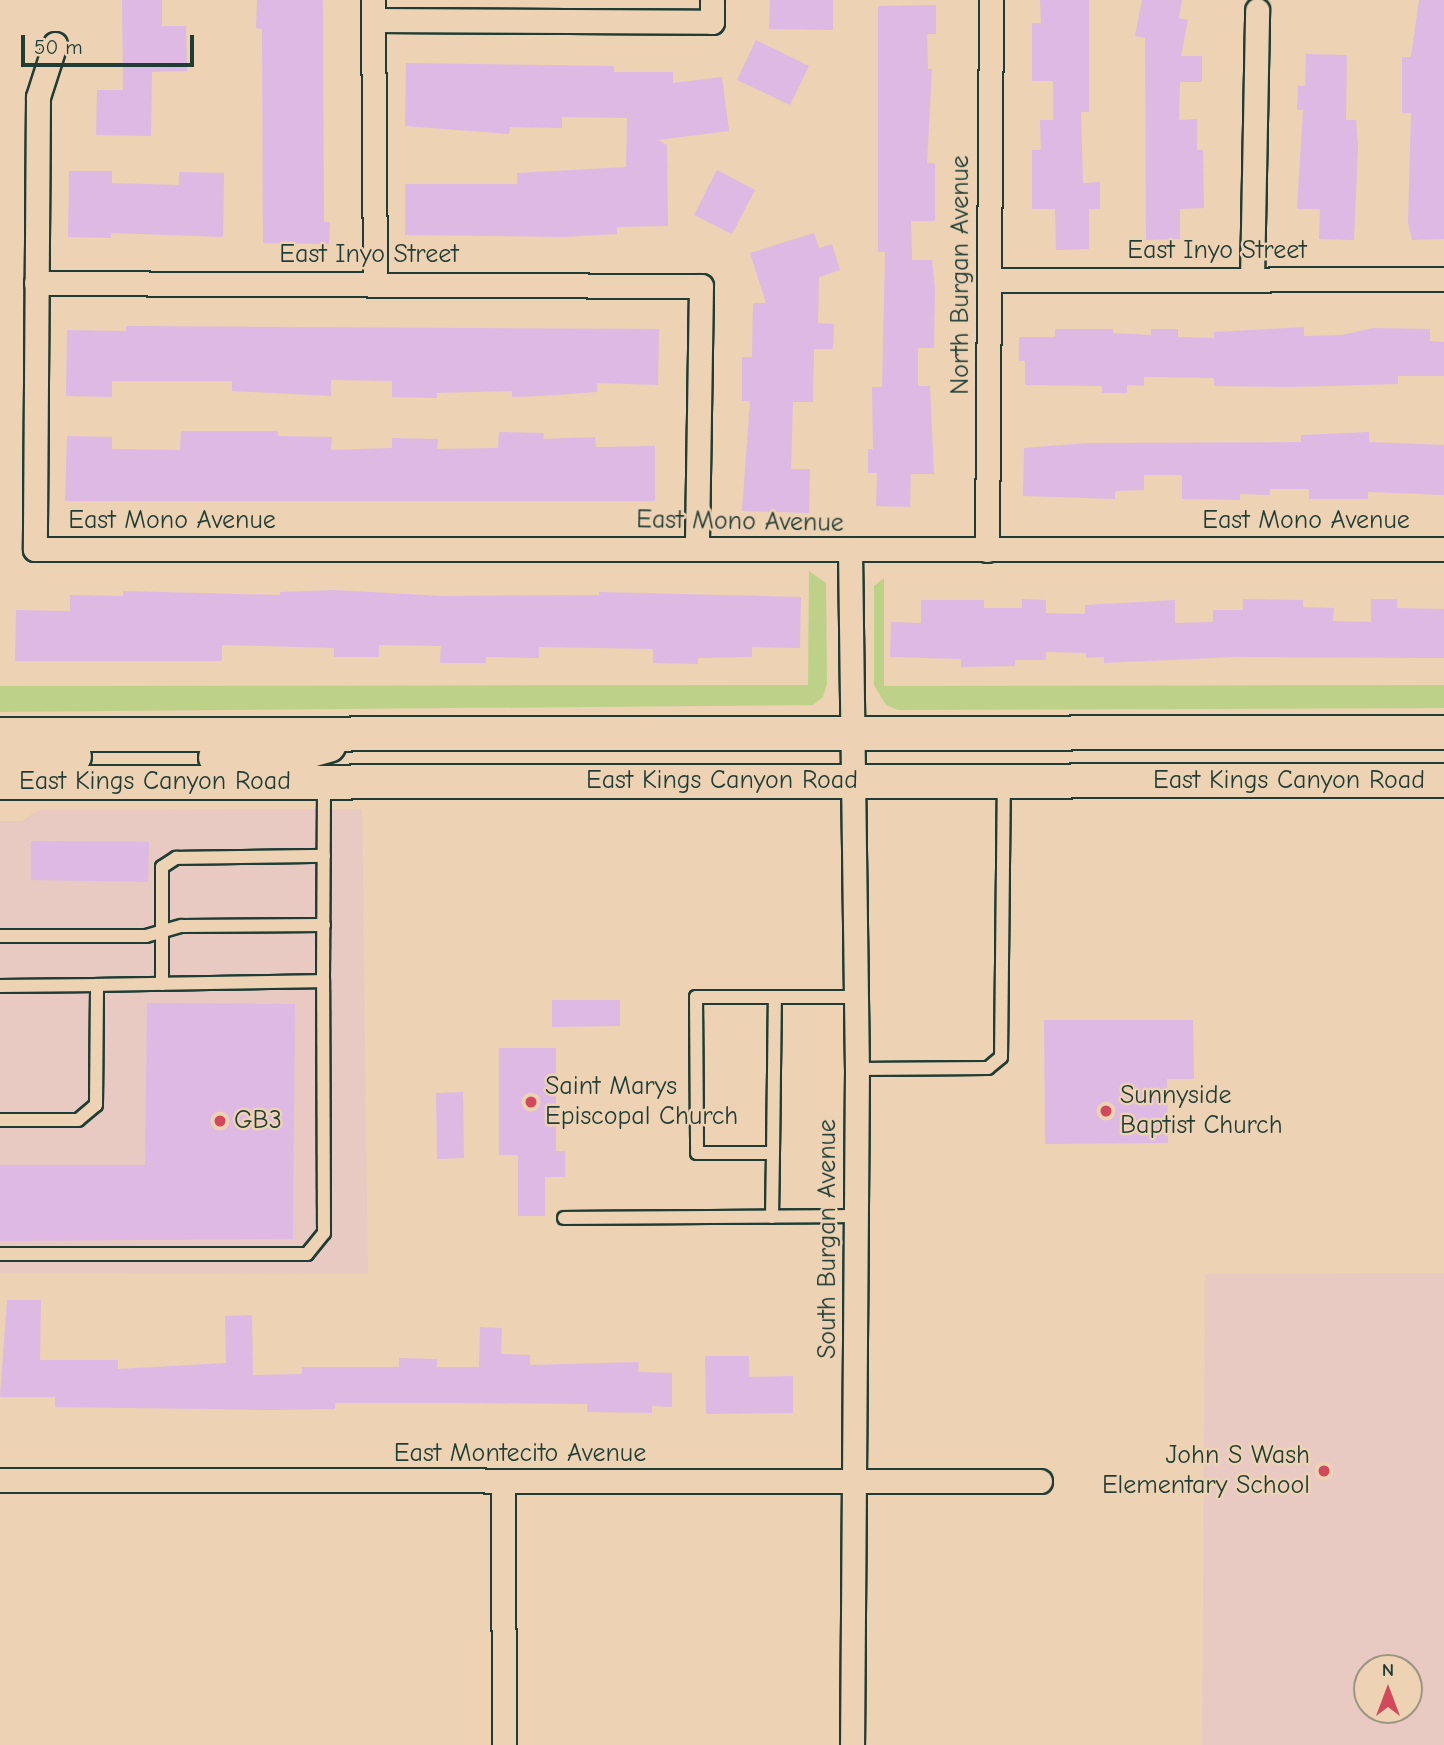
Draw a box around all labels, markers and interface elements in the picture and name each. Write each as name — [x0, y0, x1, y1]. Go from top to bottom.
scale bar — [24, 21, 198, 65]
text: 50 m — [34, 35, 83, 59]
street label: North Burgan Avenue — [945, 155, 977, 395]
street label: East Inyo Street — [1127, 235, 1307, 267]
street label: East Inyo Street — [279, 239, 459, 271]
street label: East Mono Avenue — [68, 505, 276, 537]
street label: East Mono Avenue — [636, 505, 844, 539]
street label: East Mono Avenue — [1202, 505, 1410, 537]
street label: East Kings Canyon Road — [586, 765, 858, 797]
street label: East Kings Canyon Road — [1153, 765, 1425, 797]
street label: East Kings Canyon Road — [19, 766, 291, 798]
place label: Saint Marys Episcopal Church — [545, 1071, 738, 1132]
place label: Sunnyside Baptist Church — [1120, 1080, 1283, 1142]
marker: Saint Marys Episcopal Church — [523, 1094, 539, 1110]
marker: Sunnyside Baptist Church — [1098, 1103, 1114, 1119]
place label: GB3 — [234, 1105, 282, 1137]
marker: GB3 — [212, 1113, 228, 1129]
street label: South Burgan Avenue — [812, 1119, 844, 1359]
street label: East Montecito Avenue — [394, 1438, 646, 1470]
place label: John S Wash Elementary School — [1102, 1440, 1310, 1502]
marker: John S Wash Elementary School — [1316, 1463, 1332, 1479]
north arrow — [1353, 1654, 1423, 1724]
text: N — [1382, 1659, 1394, 1681]

